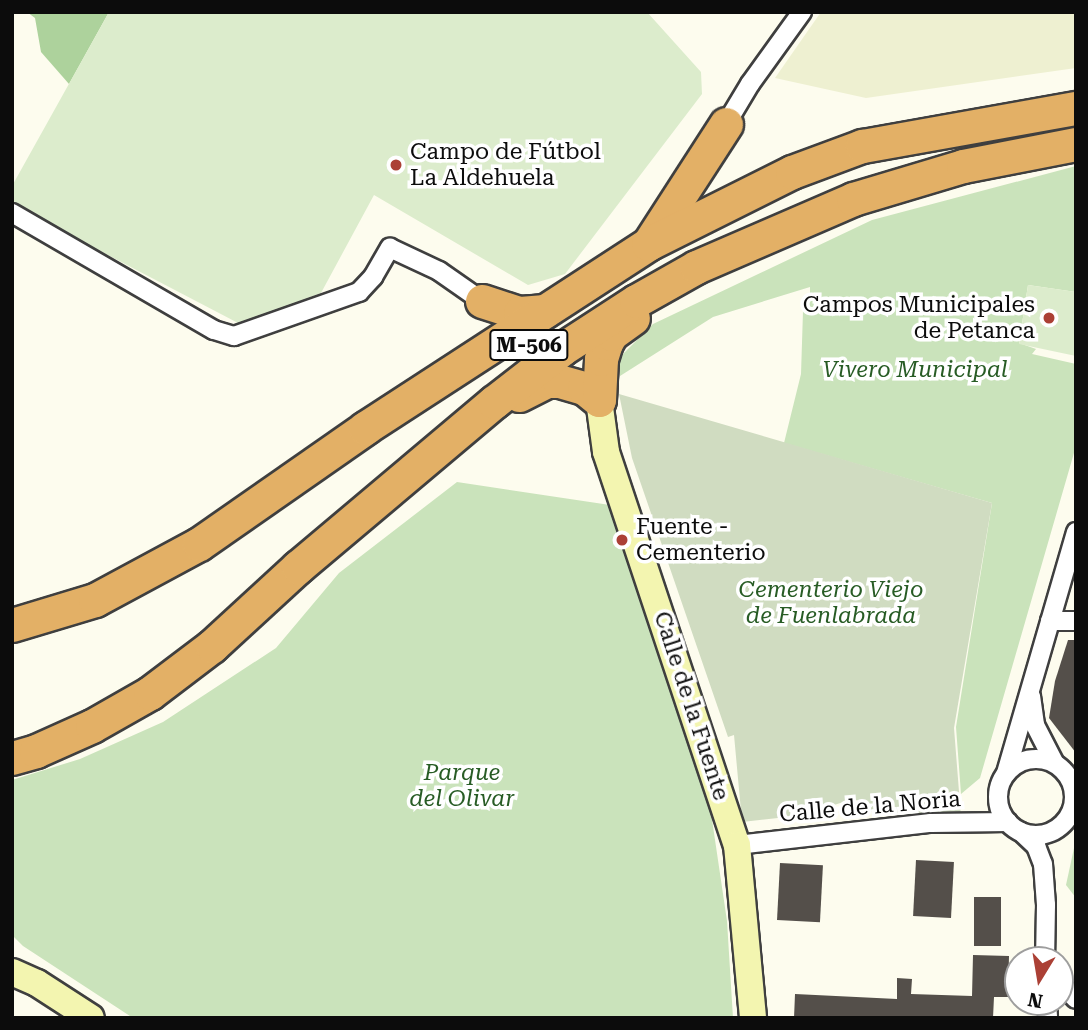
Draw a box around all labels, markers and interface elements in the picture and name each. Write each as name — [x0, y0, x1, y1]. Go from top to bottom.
place label: Campo de Fútbol La Aldehuela — [410, 138, 601, 192]
marker: Campo de Fútbol La Aldehuela — [388, 157, 404, 173]
place label: Campos Municipales de Petanca — [803, 291, 1035, 345]
marker: Campos Municipales de Petanca — [1041, 310, 1057, 326]
road number: M-506 — [489, 328, 569, 362]
park label: Vivero Municipal — [822, 356, 1008, 384]
place label: Fuente - Cementerio — [636, 513, 766, 567]
marker: Fuente - Cementerio — [614, 532, 630, 548]
park label: Cementerio Viejo de Fuenlabrada — [739, 576, 923, 630]
street label: Calle de la Fuente — [647, 608, 735, 804]
park label: Parque del Olivar — [409, 759, 515, 813]
street label: Calle de la Noria — [778, 785, 962, 829]
north arrow — [1004, 946, 1074, 1016]
text: N — [1026, 987, 1045, 1013]

